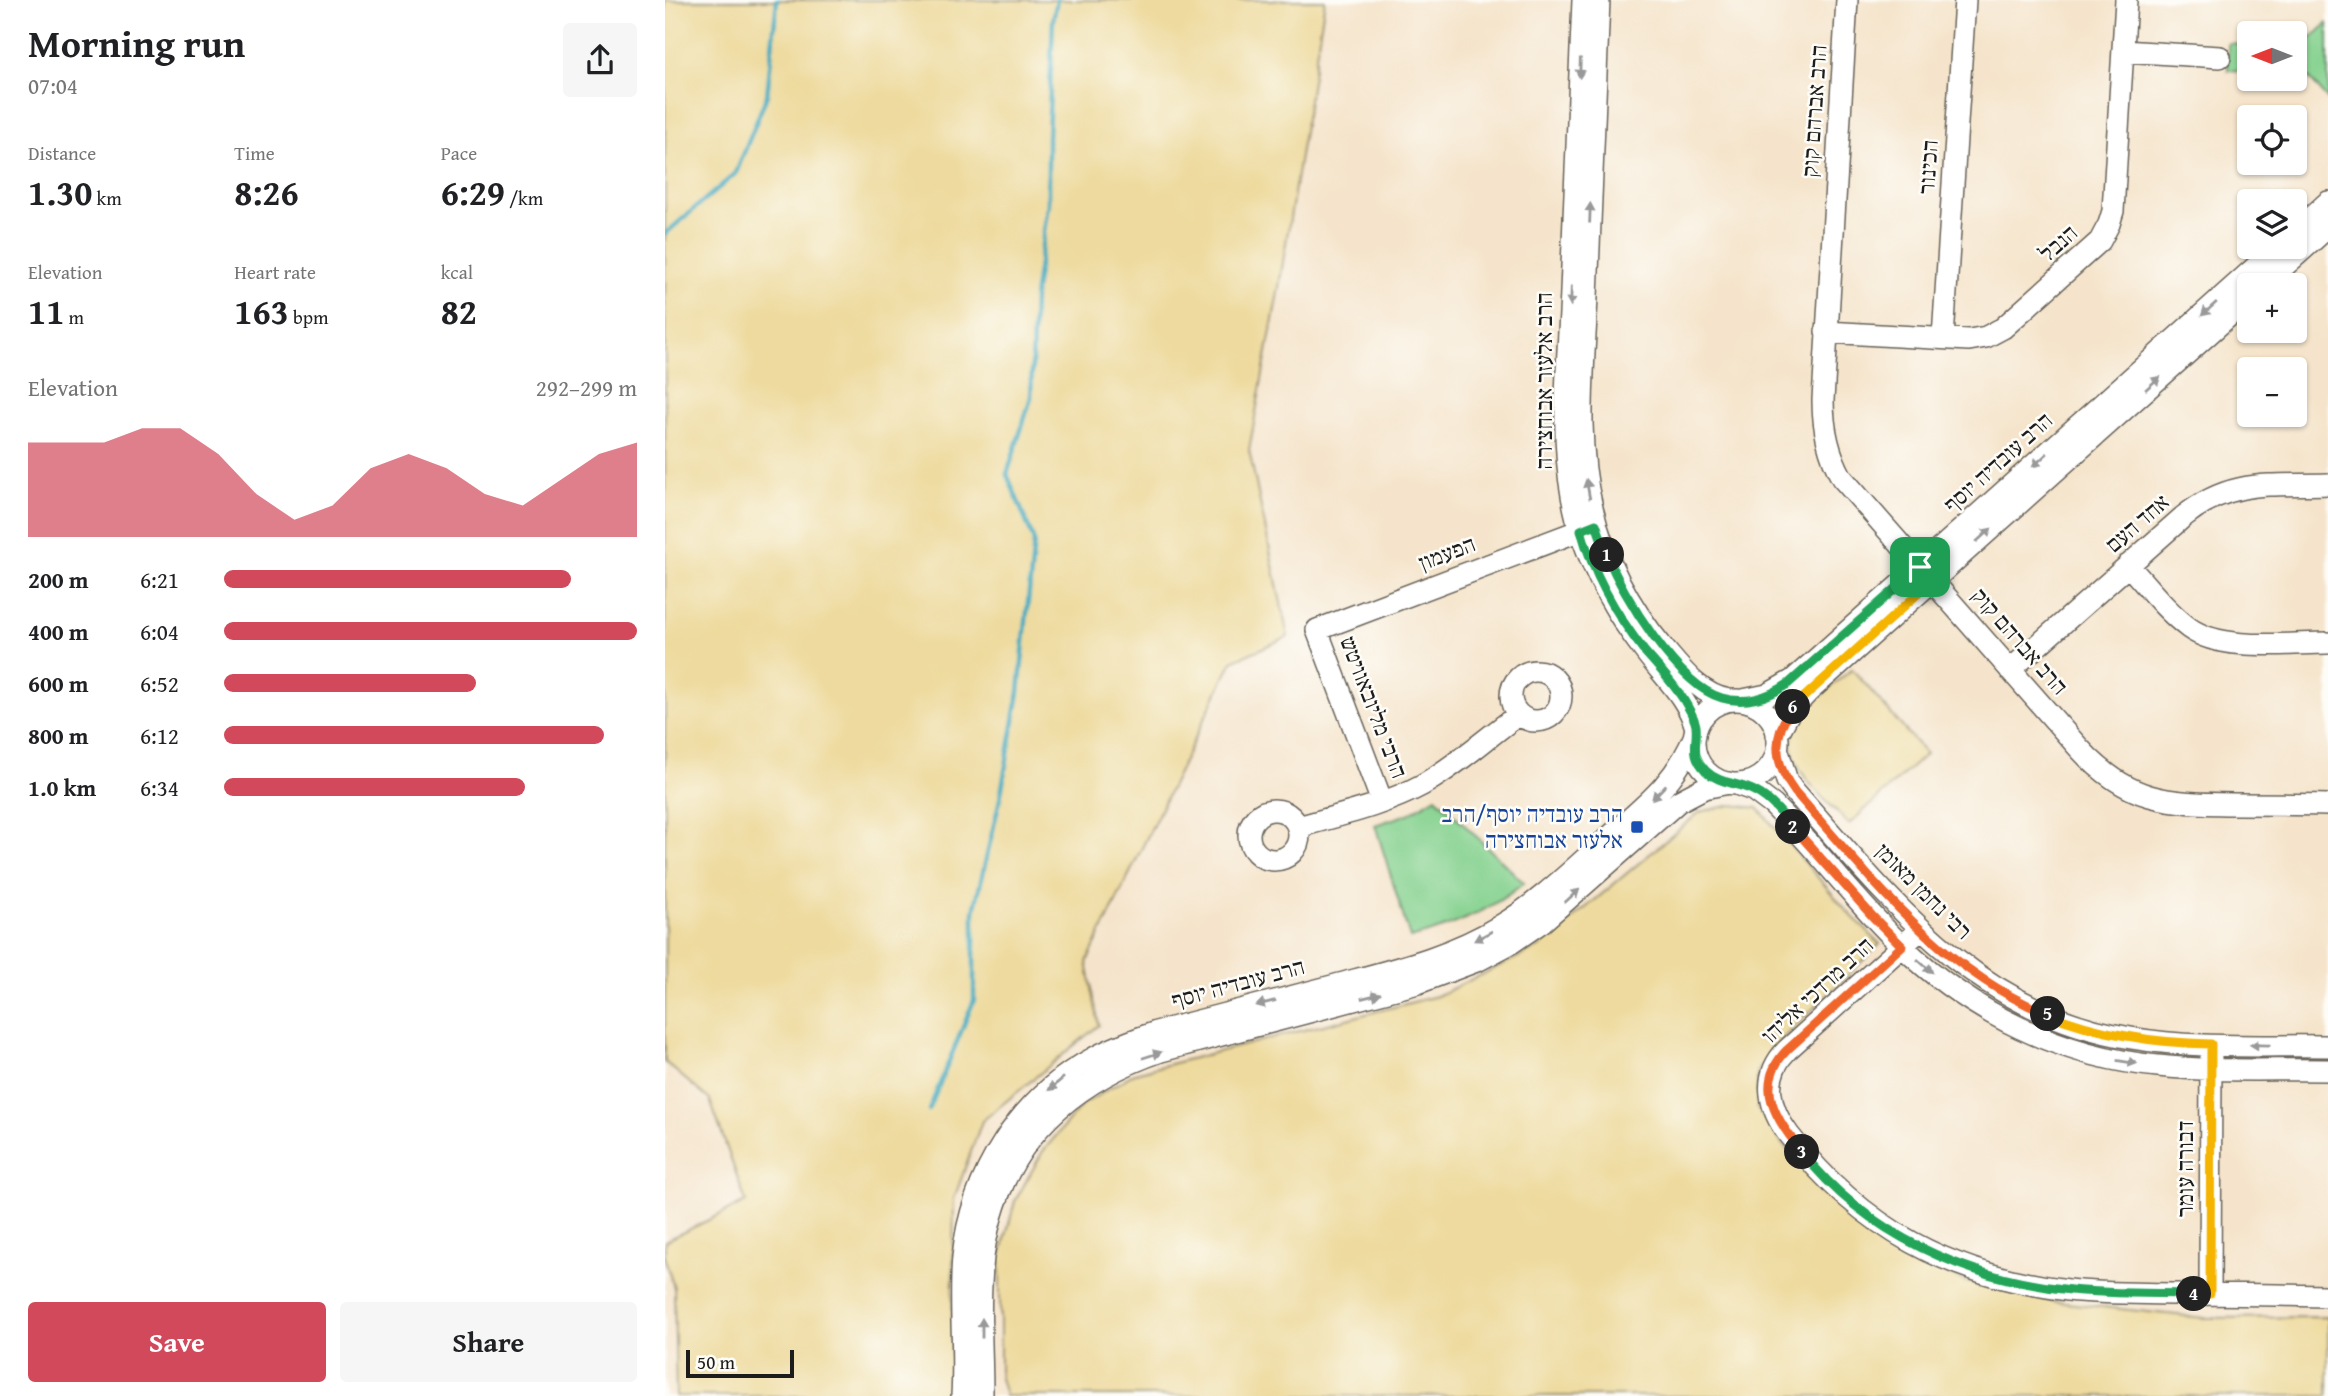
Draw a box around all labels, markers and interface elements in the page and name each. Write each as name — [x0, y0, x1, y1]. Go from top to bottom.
text: Morning run — [28, 15, 245, 71]
north arrow — [2237, 21, 2307, 91]
map controls — [2237, 21, 2307, 427]
button: share — [563, 23, 637, 97]
street label: הרב אברהם קוק — [1792, 44, 1835, 178]
one-way arrow — [1574, 57, 1585, 79]
text: 07:04 — [28, 69, 78, 102]
button: locate — [2237, 105, 2307, 175]
text: Distance — [28, 139, 96, 167]
text: Time — [234, 139, 275, 167]
text: Pace — [441, 139, 477, 167]
street label: הכינור — [1909, 139, 1946, 195]
text: 1.30 — [28, 167, 92, 218]
text: 8:26 — [234, 167, 299, 218]
text: 6:29 — [441, 167, 505, 218]
text: km — [92, 184, 122, 212]
text: /km — [505, 184, 543, 212]
button: layers — [2237, 189, 2307, 259]
one-way arrow — [1585, 201, 1596, 223]
street label: הנבל — [2031, 216, 2084, 269]
text: Elevation — [28, 258, 102, 286]
text: Heart rate — [234, 258, 316, 286]
text: kcal — [441, 258, 473, 286]
button: + — [2237, 273, 2307, 343]
one-way arrow — [1565, 285, 1576, 307]
text: 11 — [28, 286, 64, 337]
text: 163 — [234, 286, 289, 337]
text: 82 — [441, 286, 477, 337]
street label: הרב אלעזר אבוחצירה — [1527, 292, 1560, 470]
one-way arrow — [2201, 300, 2218, 316]
text: m — [64, 303, 84, 331]
text: bpm — [289, 303, 329, 331]
button: − — [2237, 357, 2307, 427]
text: Elevation — [28, 371, 118, 404]
text: 292–299 m — [536, 371, 637, 404]
one-way arrow — [2144, 376, 2161, 392]
street label: הרב עובדיה יוסף — [1936, 404, 2059, 520]
one-way arrow — [2031, 452, 2048, 467]
one-way arrow — [1582, 478, 1593, 500]
street label: אחד העם — [2097, 485, 2176, 560]
street label: הפעמון — [1414, 527, 1480, 578]
one-way arrow — [1975, 528, 1992, 543]
pin — [1890, 537, 1950, 597]
pin: 1 — [1590, 538, 1625, 572]
text: 1 — [1602, 540, 1611, 568]
icon: arrive — [1901, 548, 1939, 586]
text: 200 m — [28, 563, 89, 596]
text: 6:21 — [140, 563, 179, 596]
street label: הרב אברהם קוק — [1964, 580, 2076, 702]
text: 400 m — [28, 615, 89, 648]
text: 6:04 — [140, 615, 179, 648]
street label: הרבי מליובאוויטש — [1332, 631, 1417, 783]
text: 600 m — [28, 667, 89, 700]
text: 6:52 — [140, 667, 179, 700]
pin: 6 — [1775, 690, 1811, 724]
text: 6 — [1788, 692, 1797, 720]
text: 800 m — [28, 719, 89, 752]
text: 6:12 — [140, 719, 179, 752]
text: 1.0 km — [28, 771, 96, 804]
text: 6:34 — [140, 771, 179, 804]
one-way arrow — [1651, 783, 1667, 800]
place label: הרב עובדיה יוסף/הרב אלעזר אבוחצירה — [1441, 797, 1623, 856]
pin: 2 — [1775, 810, 1811, 844]
text: 2 — [1788, 812, 1797, 840]
marker: הרב עובדיה יוסף/הרב אלעזר אבוחצירה — [1629, 819, 1645, 835]
street label: רבי נחמן מאומן — [1869, 835, 1980, 946]
one-way arrow — [1564, 889, 1581, 904]
street label: הרב מרדכי אליהו — [1753, 929, 1880, 1051]
one-way arrow — [1473, 930, 1493, 942]
street label: הרב עובדיה יוסף — [1168, 949, 1308, 1016]
one-way arrow — [1916, 958, 1933, 973]
one-way arrow — [1361, 990, 1383, 1001]
pin: 5 — [2031, 996, 2065, 1032]
one-way arrow — [1255, 998, 1277, 1009]
text: 5 — [2043, 999, 2052, 1027]
one-way arrow — [2249, 1039, 2271, 1051]
one-way arrow — [1141, 1049, 1162, 1059]
one-way arrow — [2117, 1057, 2139, 1068]
one-way arrow — [1048, 1076, 1065, 1091]
street label: דבורה עומר — [2168, 1121, 2201, 1217]
pin: 3 — [1785, 1134, 1819, 1170]
text: 3 — [1797, 1137, 1806, 1165]
pin: 4 — [2177, 1276, 2211, 1312]
text: 4 — [2189, 1279, 2198, 1307]
button: Save — [28, 1302, 326, 1382]
button: Share — [340, 1302, 637, 1382]
one-way arrow — [976, 1317, 988, 1339]
scale bar — [686, 1347, 795, 1379]
text: 50 m — [697, 1348, 735, 1376]

